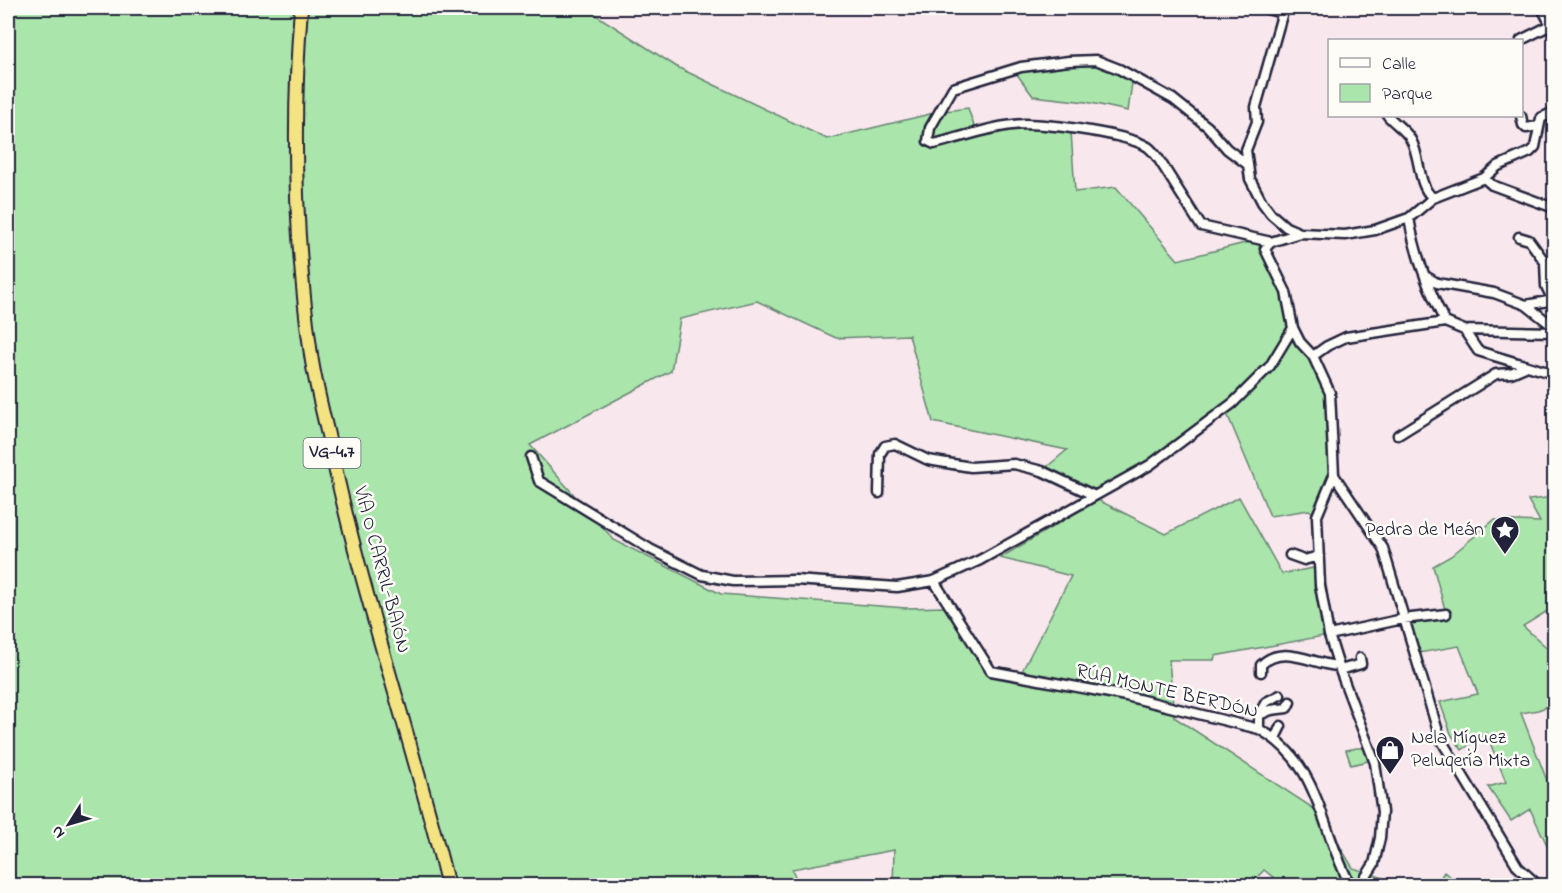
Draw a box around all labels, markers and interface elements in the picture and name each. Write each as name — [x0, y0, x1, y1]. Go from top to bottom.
legend — [1328, 39, 1523, 117]
text: Calle — [1382, 52, 1417, 78]
text: Parque — [1382, 82, 1433, 108]
road number: VG-4.7 — [304, 438, 360, 468]
street label: VÍA O CARRIL-BAIÓN — [345, 482, 417, 657]
place icon: Pedra de Meán — [1489, 514, 1521, 556]
place label: Pedra de Meán — [1365, 516, 1484, 545]
street label: RÚA MONTE BERDÓN — [1073, 657, 1261, 727]
place label: Nela Míguez Peluqería Mixta — [1411, 724, 1530, 776]
shop icon: Nela Míguez Peluqería Mixta — [1374, 734, 1406, 776]
north arrow — [39, 794, 99, 854]
text: N — [46, 820, 71, 843]

